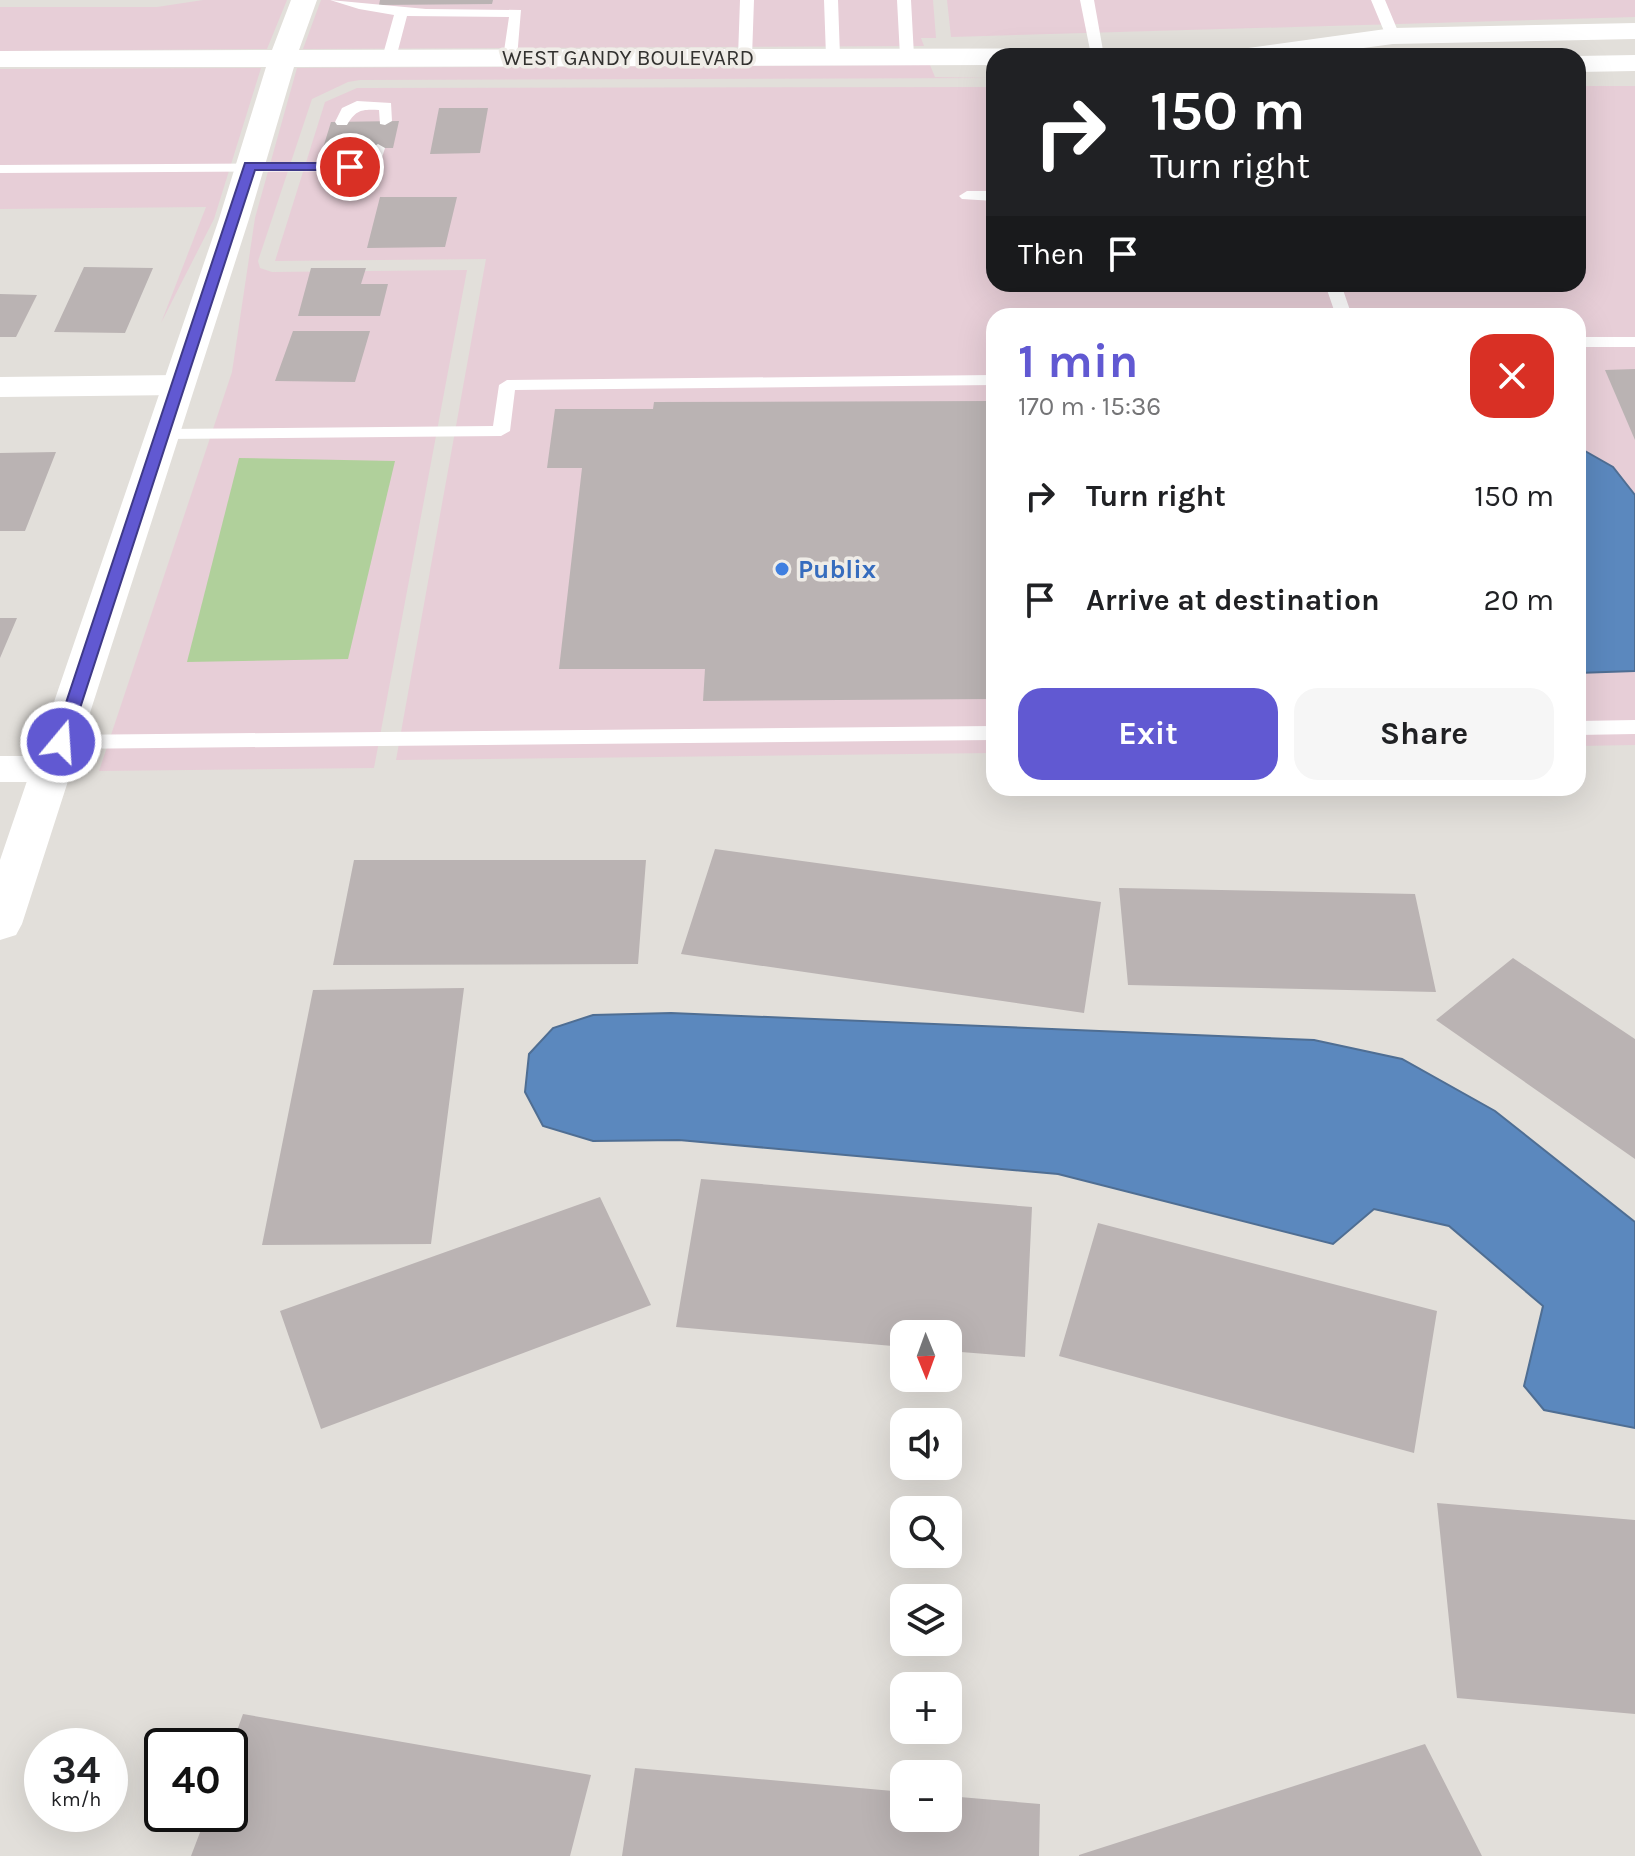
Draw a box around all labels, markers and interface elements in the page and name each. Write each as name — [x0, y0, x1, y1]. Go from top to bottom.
street label: WEST GANDY BOULEVARD — [502, 45, 754, 71]
text: 150 m — [1150, 78, 1305, 143]
icon: right — [1018, 80, 1122, 184]
pin — [316, 133, 384, 201]
icon: arrive — [328, 145, 372, 189]
text: Turn right — [1150, 145, 1310, 187]
icon: arrive — [1101, 232, 1145, 276]
text: Then — [1018, 236, 1085, 272]
text: 1 min — [1018, 333, 1138, 389]
button: close — [1470, 334, 1554, 418]
text: 170 m · 15:36 — [1018, 391, 1161, 422]
icon: right — [1018, 474, 1062, 518]
text: Turn right — [1086, 478, 1226, 514]
text: 150 m — [1474, 478, 1554, 514]
place label: Publix — [798, 554, 876, 585]
marker: Publix — [773, 560, 791, 578]
icon: arrive — [1018, 578, 1062, 622]
text: Arrive at destination — [1086, 582, 1380, 618]
text: 20 m — [1484, 582, 1554, 618]
button: Exit — [1018, 688, 1278, 780]
button: Share — [1294, 688, 1554, 780]
position arrow — [19, 700, 103, 784]
north arrow — [890, 1320, 962, 1392]
map controls — [890, 1320, 962, 1832]
button: sound — [890, 1408, 962, 1480]
button: search — [890, 1496, 962, 1568]
button: layers — [890, 1584, 962, 1656]
button: + — [890, 1672, 962, 1744]
speed limit sign: 40 — [144, 1728, 248, 1832]
text: 34 — [52, 1746, 100, 1793]
button: − — [890, 1760, 962, 1832]
text: km/h — [51, 1788, 101, 1811]

